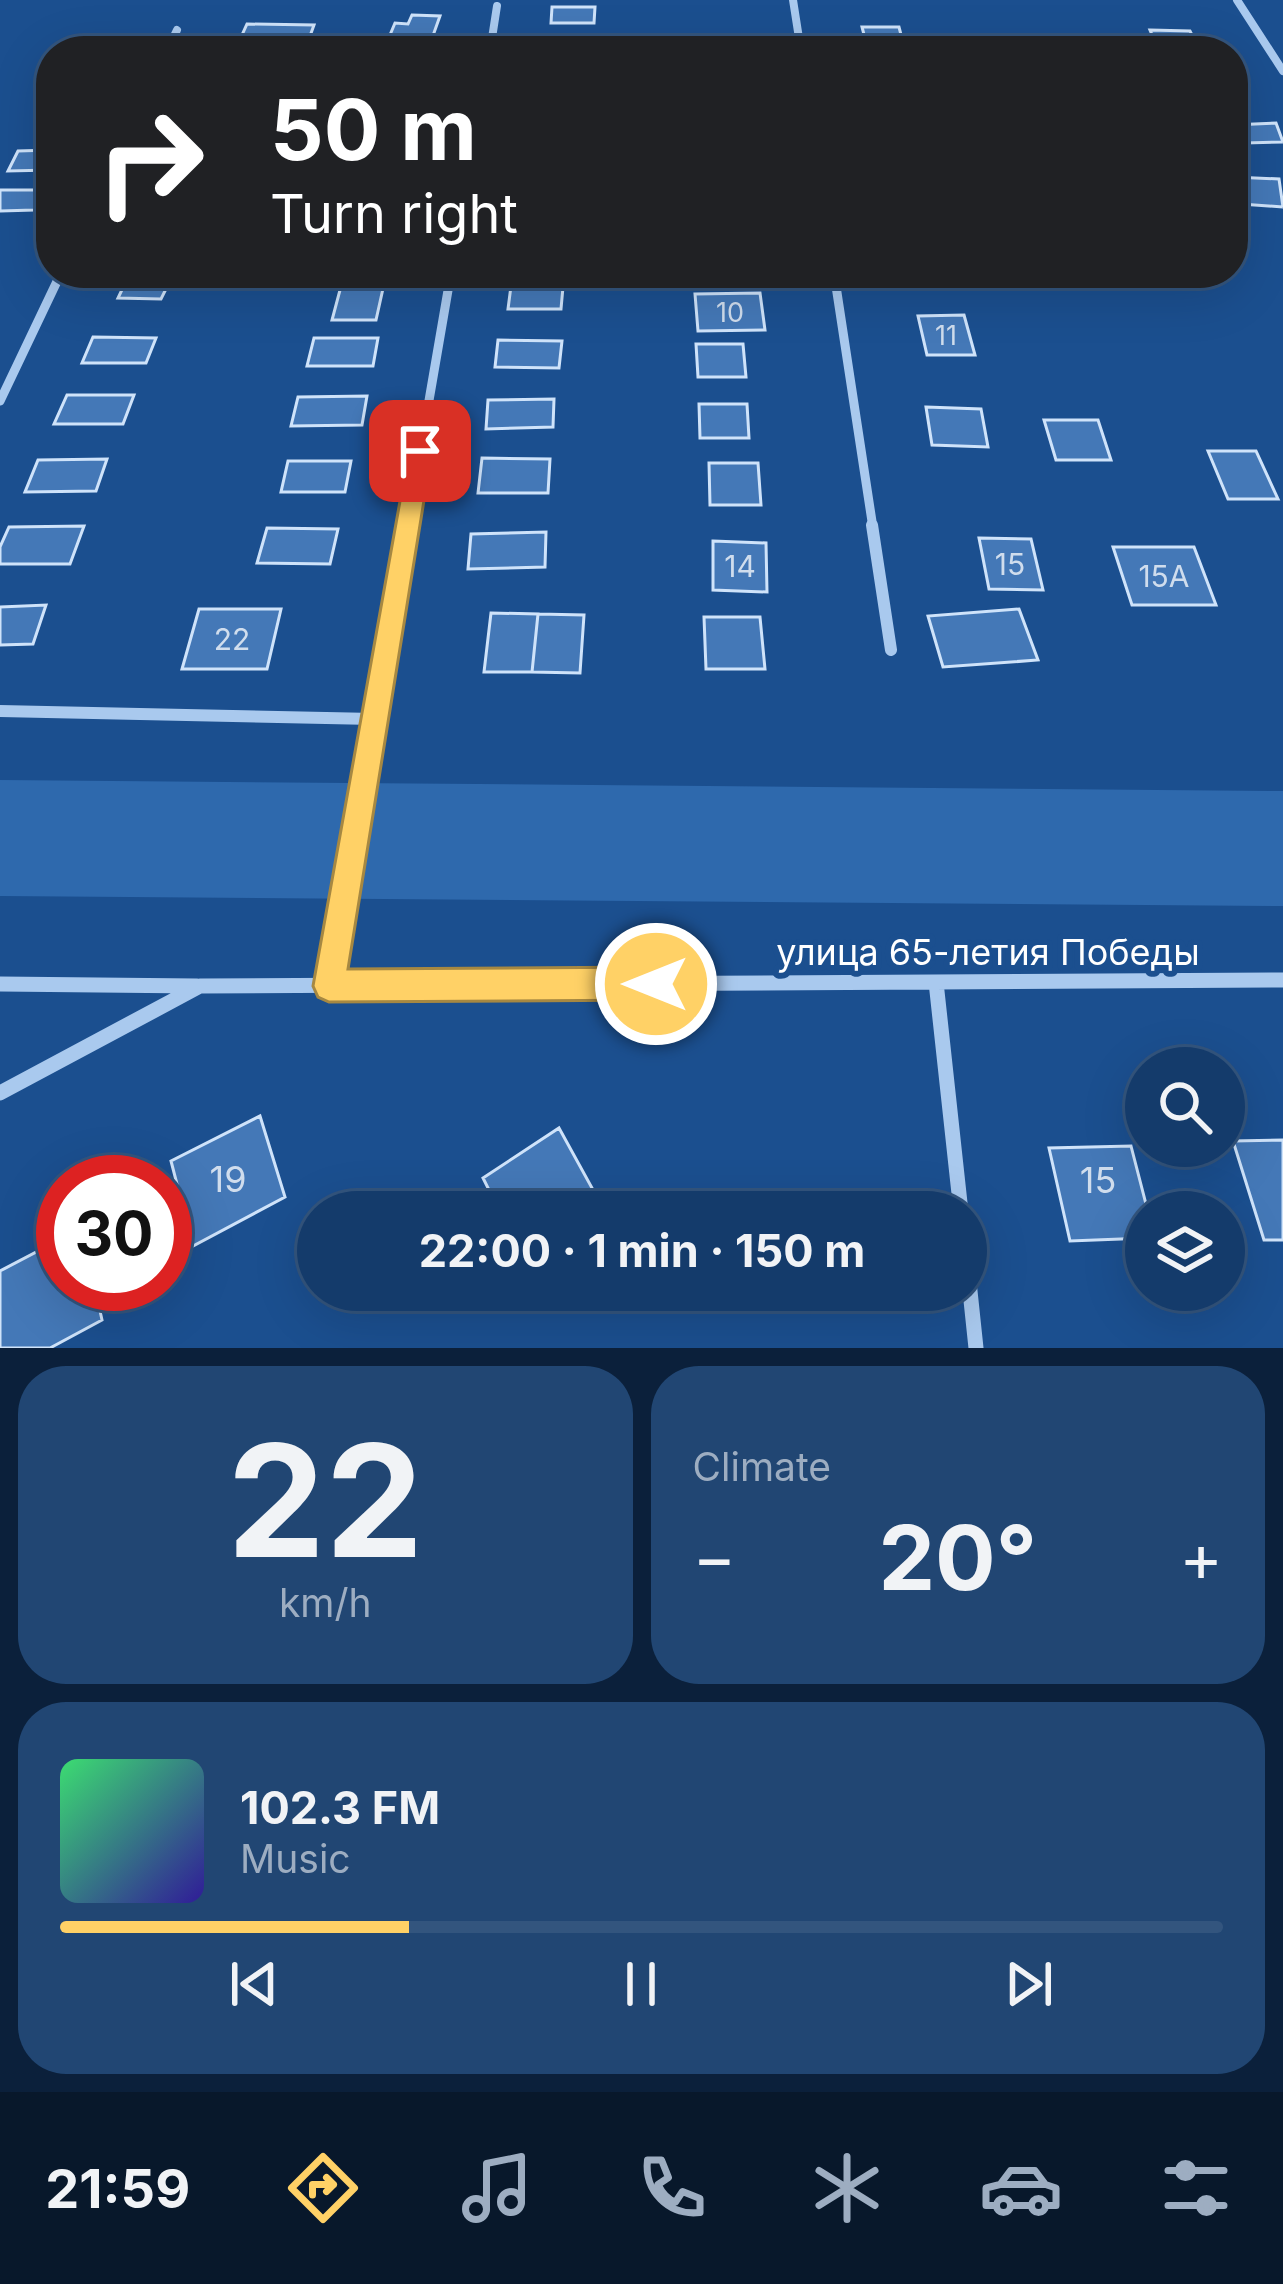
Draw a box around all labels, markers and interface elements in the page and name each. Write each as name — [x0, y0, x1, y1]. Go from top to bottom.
text: 50 m — [270, 79, 477, 180]
icon: right — [72, 84, 228, 240]
text: Turn right — [270, 181, 518, 246]
house number: 10 — [716, 296, 744, 329]
house number: 11 — [935, 319, 957, 352]
pin — [369, 400, 471, 502]
icon: arrive — [387, 418, 453, 484]
house number: 15 — [995, 546, 1025, 582]
house number: 14 — [724, 548, 756, 584]
house number: 15А — [1138, 558, 1190, 594]
house number: 22 — [214, 621, 250, 657]
position arrow — [593, 921, 719, 1047]
street label: улица 65-летия Победы — [776, 930, 1200, 974]
map controls — [1125, 1047, 1245, 1311]
button: search — [1125, 1047, 1245, 1167]
speed limit sign: 30 — [36, 1155, 192, 1311]
house number: 19 — [210, 1157, 246, 1201]
house number: 15 — [1080, 1158, 1116, 1202]
button: layers — [1125, 1191, 1245, 1311]
text: 22:00 · 1 min · 150 m — [419, 1223, 865, 1278]
text: 22 — [227, 1406, 424, 1595]
text: Climate — [693, 1443, 831, 1490]
text: 20° — [878, 1503, 1037, 1612]
text: − — [693, 1517, 736, 1597]
text: + — [1179, 1517, 1223, 1597]
text: km/h — [279, 1579, 372, 1626]
text: 102.3 FM — [240, 1780, 440, 1835]
text: Music — [240, 1835, 351, 1882]
icon: previous — [221, 1951, 287, 2017]
icon: pause — [608, 1951, 674, 2017]
icon: next — [996, 1951, 1062, 2017]
icon: directions — [281, 2146, 365, 2230]
icon: music — [455, 2146, 539, 2230]
icon: phone — [630, 2146, 714, 2230]
icon: climate — [805, 2146, 889, 2230]
icon: car — [979, 2146, 1063, 2230]
icon: filters — [1154, 2146, 1238, 2230]
text: 21:59 — [45, 2156, 190, 2221]

